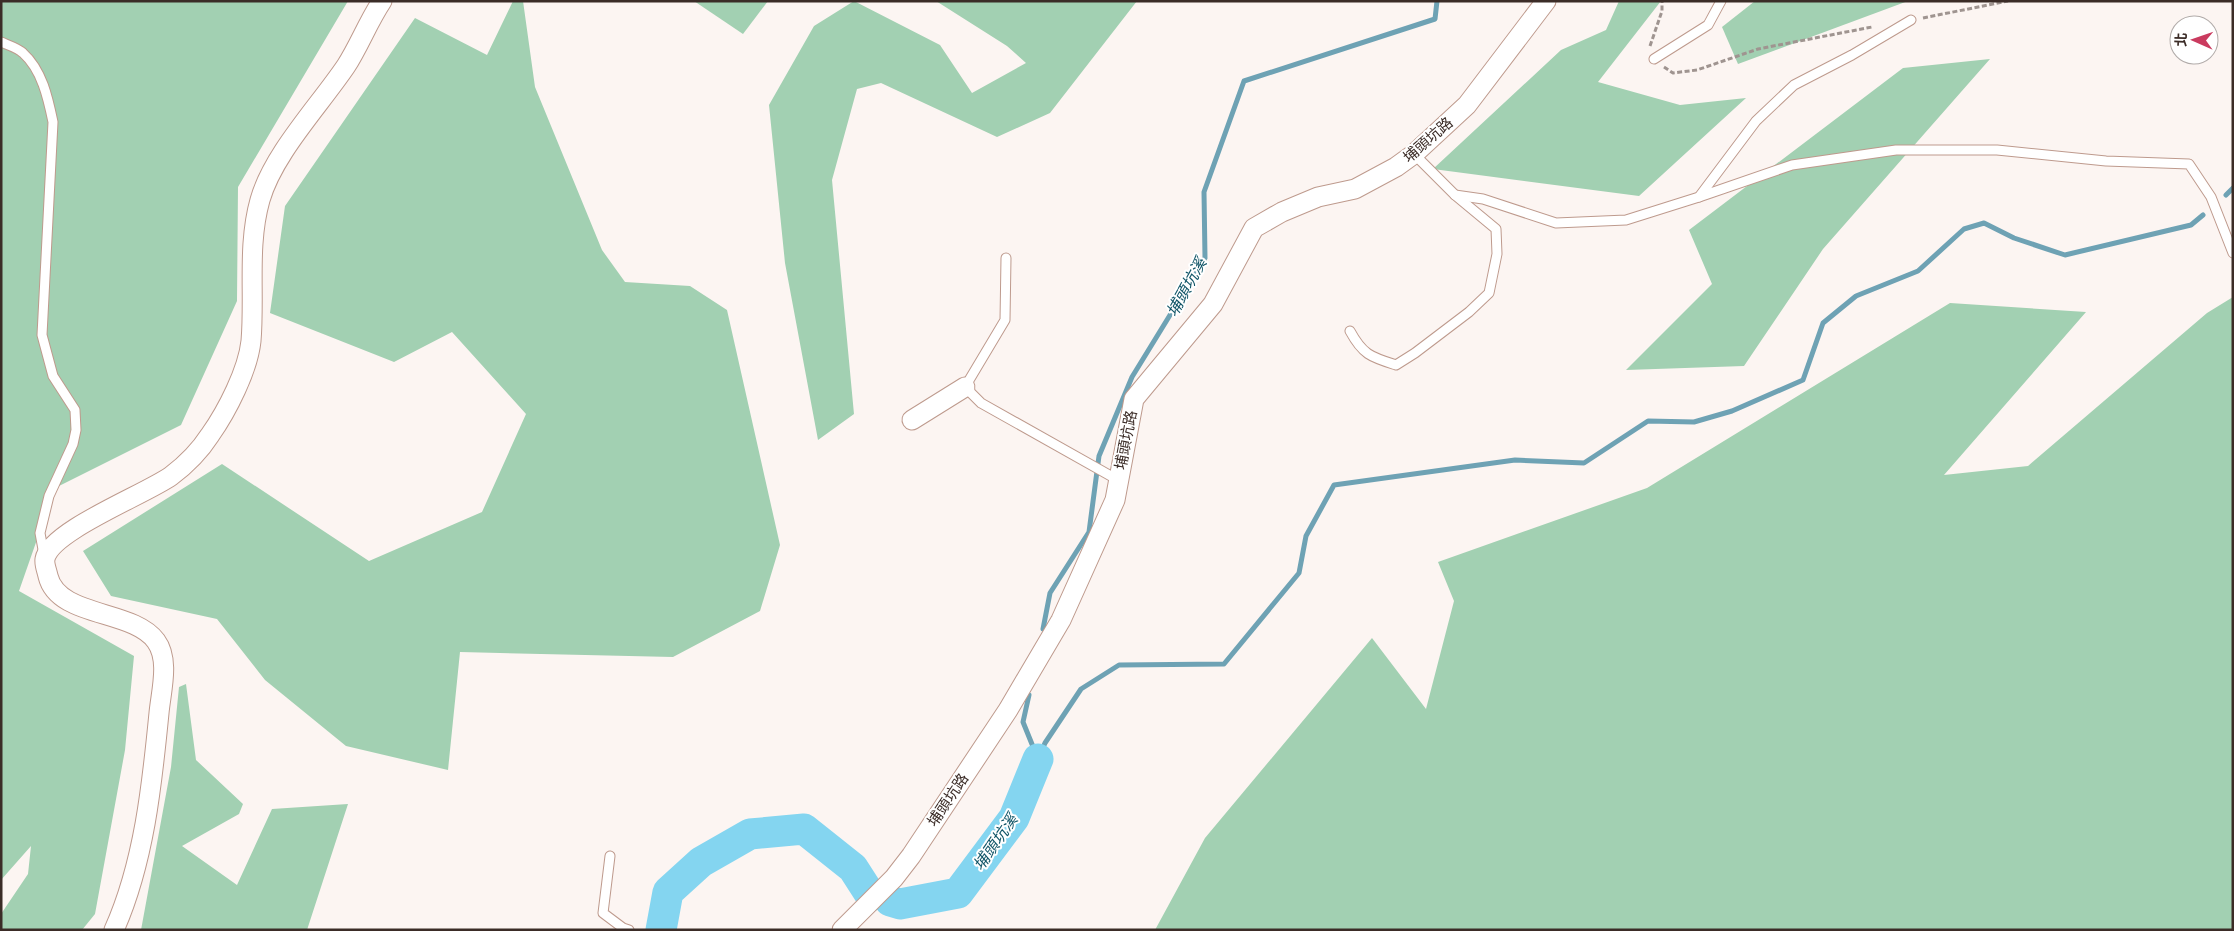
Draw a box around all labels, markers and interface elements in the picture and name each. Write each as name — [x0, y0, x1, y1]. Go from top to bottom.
north arrow — [2169, 15, 2219, 65]
text: 北 — [2172, 32, 2189, 47]
street label: 埔頭坑路 — [1399, 113, 1456, 166]
water label: 埔頭坑溪 — [1162, 252, 1210, 319]
street label: 埔頭坑路 — [1110, 409, 1140, 471]
street label: 埔頭坑路 — [923, 770, 971, 829]
water label: 埔頭坑溪 — [968, 808, 1022, 873]

